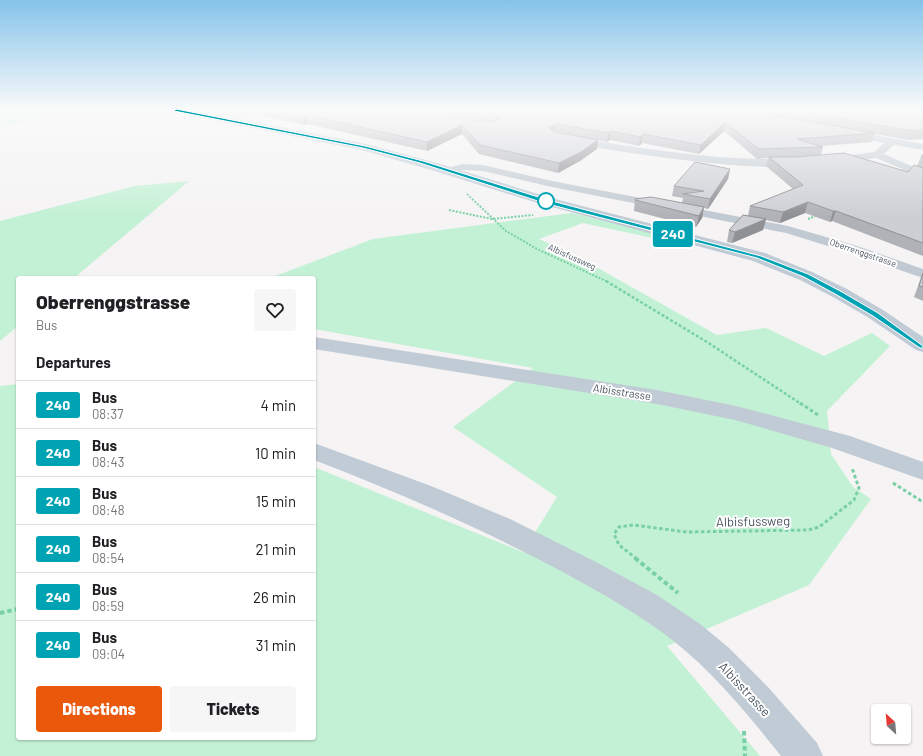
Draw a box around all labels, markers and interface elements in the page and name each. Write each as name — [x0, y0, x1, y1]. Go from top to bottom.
unlabelled marker — [537, 192, 555, 210]
line badge: 240 — [650, 221, 696, 247]
text: 240 — [661, 225, 685, 242]
street label: Oberrenggstrasse — [828, 236, 898, 269]
street label: Albisfussweg — [547, 241, 598, 272]
button: heart — [254, 289, 296, 331]
text: Oberrenggstrasse — [36, 290, 190, 313]
text: Bus — [36, 317, 57, 333]
text: Departures — [36, 353, 111, 371]
street label: Albisstrasse — [592, 381, 652, 403]
text: Bus — [92, 388, 117, 406]
text: 240 — [46, 396, 70, 413]
text: 4 min — [260, 396, 296, 414]
text: 08:37 — [92, 406, 123, 422]
text: Bus — [92, 436, 117, 454]
text: 240 — [46, 444, 70, 461]
text: 10 min — [255, 444, 296, 462]
text: 08:43 — [92, 454, 124, 470]
text: Bus — [92, 484, 117, 502]
text: 240 — [46, 492, 70, 509]
text: 15 min — [256, 492, 296, 510]
text: 08:48 — [92, 502, 124, 518]
street label: Albisfussweg — [716, 512, 790, 530]
text: Bus — [92, 532, 117, 550]
text: 240 — [46, 540, 70, 557]
text: 21 min — [256, 540, 296, 558]
text: 08:54 — [92, 550, 124, 566]
text: Bus — [92, 580, 117, 598]
text: 240 — [46, 588, 70, 605]
text: 26 min — [253, 588, 296, 606]
text: 08:59 — [92, 598, 124, 614]
text: Bus — [92, 628, 117, 646]
text: 240 — [46, 636, 70, 653]
text: 31 min — [256, 636, 296, 654]
text: 09:04 — [92, 646, 125, 662]
street label: Albisstrasse — [716, 658, 774, 720]
button: Directions — [36, 686, 162, 732]
button: Tickets — [170, 686, 296, 732]
north arrow — [871, 704, 911, 744]
map controls — [871, 704, 911, 744]

